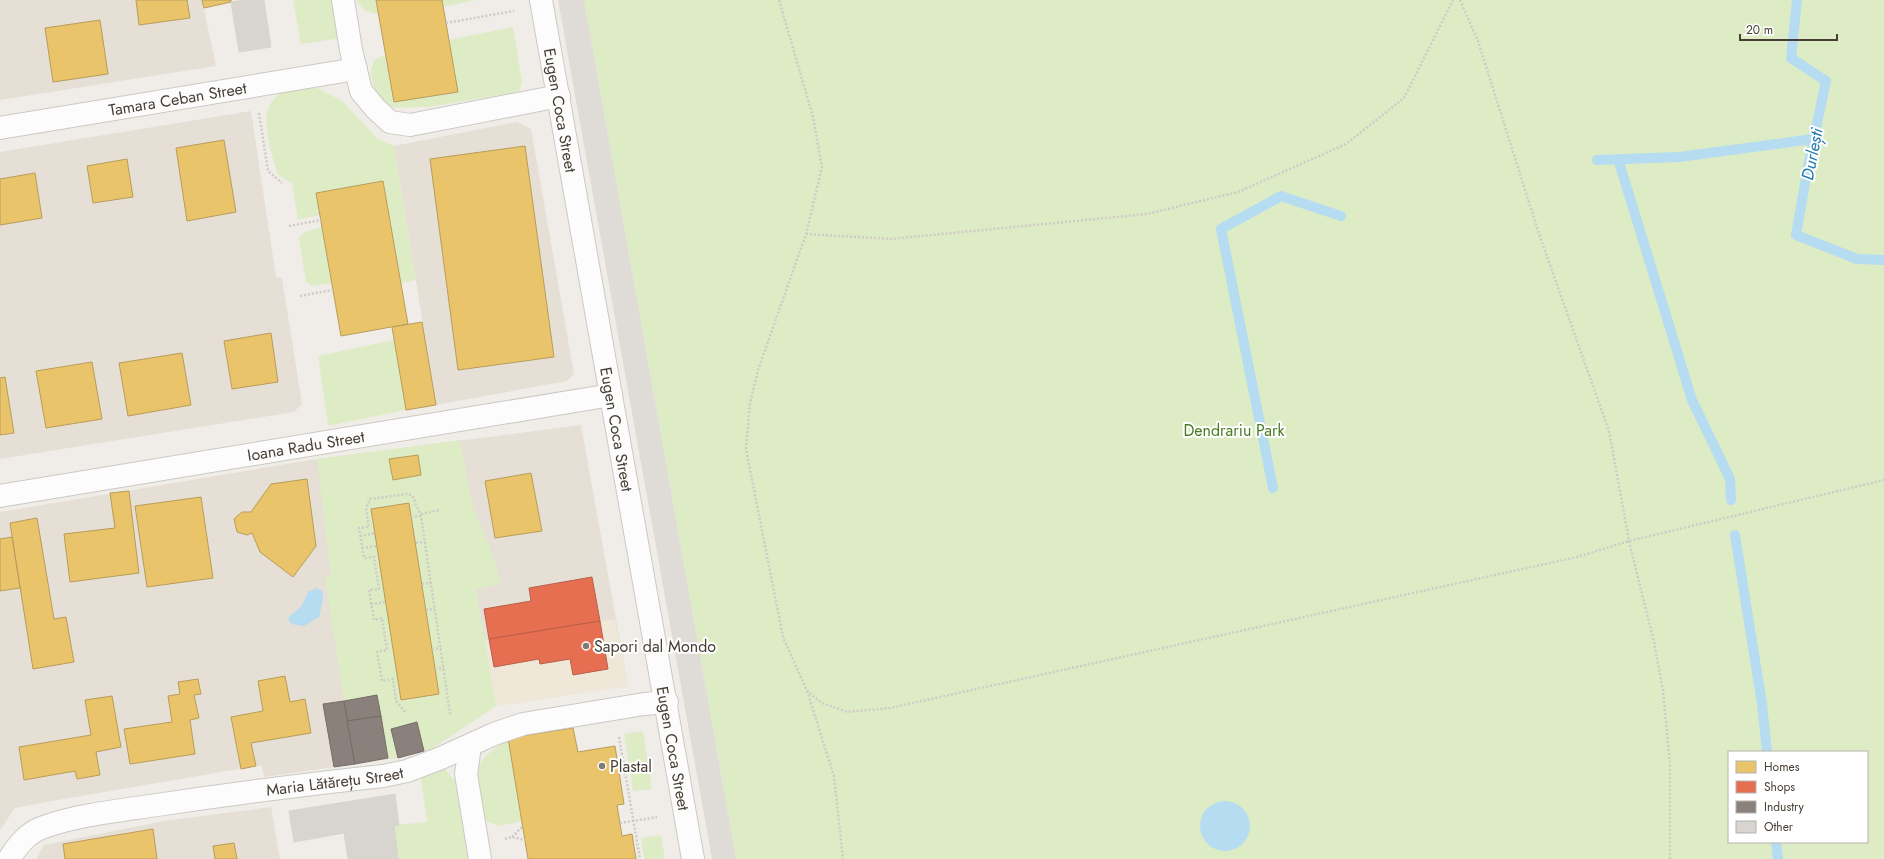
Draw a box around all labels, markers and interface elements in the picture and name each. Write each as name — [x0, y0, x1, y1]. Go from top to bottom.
scale bar — [1740, 16, 1837, 42]
text: 20 m — [1746, 21, 1773, 39]
street label: Eugen Coca Street — [538, 46, 583, 174]
street label: Tamara Ceban Street — [107, 76, 248, 121]
water label: Durlești — [1795, 125, 1829, 182]
street label: Eugen Coca Street — [595, 365, 639, 493]
park label: Dendrariu Park — [1183, 419, 1286, 442]
street label: Ioana Radu Street — [246, 424, 366, 466]
place label: Sapori dal Mondo — [594, 635, 716, 658]
marker: Sapori dal Mondo — [581, 641, 591, 651]
street label: Eugen Coca Street — [651, 684, 696, 813]
legend — [1728, 751, 1868, 843]
place label: Plastal — [610, 755, 652, 778]
text: Homes — [1764, 758, 1800, 776]
street label: Maria Lătărețu Street — [265, 761, 406, 801]
marker: Plastal — [597, 761, 607, 771]
text: Shops — [1764, 778, 1795, 796]
text: Industry — [1764, 798, 1805, 816]
text: Other — [1764, 818, 1794, 836]

